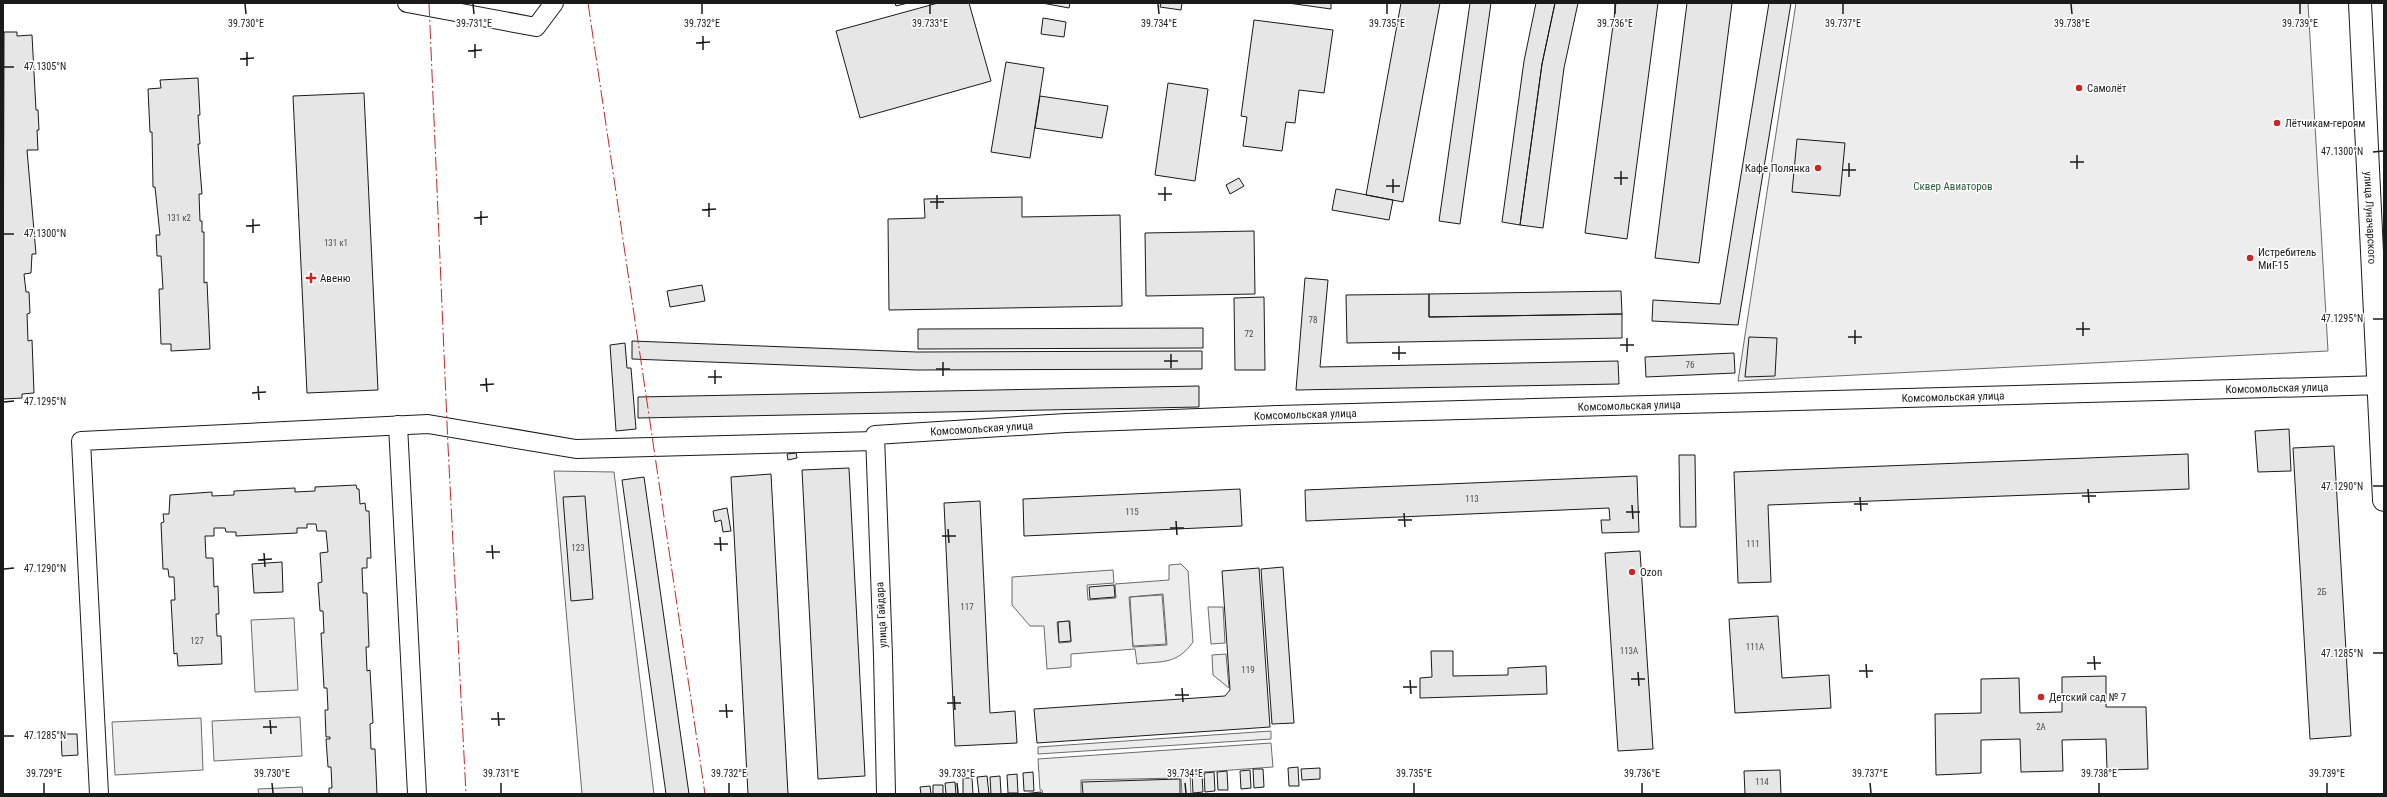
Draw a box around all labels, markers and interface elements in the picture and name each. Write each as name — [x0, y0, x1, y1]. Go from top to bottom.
text: 39.730°E — [228, 18, 264, 29]
text: 39.731°E — [456, 18, 492, 29]
text: 39.732°E — [684, 18, 720, 29]
text: 39.733°E — [912, 18, 948, 29]
text: 39.734°E — [1141, 18, 1177, 29]
text: 39.735°E — [1369, 18, 1405, 29]
text: 39.736°E — [1597, 18, 1633, 29]
text: 39.737°E — [1825, 18, 1861, 29]
text: 39.738°E — [2054, 18, 2090, 29]
text: 39.739°E — [2282, 18, 2318, 29]
text: 47.1305°N — [24, 61, 66, 72]
place label: Самолёт — [2087, 82, 2127, 95]
marker: Самолёт — [2074, 83, 2084, 93]
place label: Лётчикам-героям — [2285, 117, 2365, 130]
marker: Лётчикам-героям — [2272, 118, 2282, 128]
text: 47.1300°N — [2321, 146, 2363, 157]
place label: Кафе Полянка — [1745, 162, 1810, 175]
marker: Кафе Полянка — [1813, 163, 1823, 173]
street label: улица Луначарского — [2361, 171, 2379, 265]
park label: Сквер Авиаторов — [1913, 180, 1993, 193]
house number: 131 к2 — [167, 213, 192, 223]
text: 47.1300°N — [24, 228, 66, 239]
house number: 131 к1 — [324, 238, 348, 248]
place label: Истребитель МиГ-15 — [2258, 246, 2316, 272]
marker: Истребитель МиГ-15 — [2245, 253, 2255, 263]
marker: Авеню — [305, 272, 317, 284]
place label: Авеню — [320, 272, 351, 285]
text: 47.1295°N — [2321, 313, 2363, 324]
house number: 78 — [1309, 315, 1317, 325]
house number: 72 — [1245, 329, 1254, 339]
house number: 76 — [1686, 360, 1694, 370]
street label: Комсомольская улица — [2225, 381, 2329, 396]
street label: Комсомольская улица — [1901, 389, 2005, 405]
text: 47.1295°N — [24, 396, 66, 407]
street label: Комсомольская улица — [1578, 398, 1681, 414]
street label: Комсомольская улица — [1254, 407, 1357, 423]
street label: Комсомольская улица — [930, 419, 1033, 439]
text: 47.1290°N — [2321, 481, 2363, 492]
house number: 113 — [1465, 494, 1479, 504]
house number: 115 — [1125, 507, 1139, 517]
house number: 111 — [1746, 539, 1760, 549]
house number: 123 — [571, 543, 585, 553]
text: 47.1290°N — [24, 563, 66, 574]
place label: Ozon — [1640, 566, 1662, 579]
marker: Ozon — [1627, 567, 1637, 577]
street label: улица Гайдара — [873, 582, 890, 648]
house number: 2Б — [2317, 587, 2327, 597]
house number: 117 — [960, 602, 974, 612]
house number: 127 — [190, 636, 204, 646]
house number: 111А — [1746, 642, 1764, 652]
house number: 113А — [1620, 646, 1638, 656]
text: 47.1285°N — [2321, 648, 2363, 659]
house number: 119 — [1241, 665, 1255, 675]
place label: Детский сад № 7 — [2049, 691, 2126, 704]
marker: Детский сад № 7 — [2036, 692, 2046, 702]
house number: 2А — [2036, 722, 2046, 732]
text: 47.1285°N — [24, 730, 66, 741]
text: 39.729°E — [26, 768, 62, 779]
text: 39.730°E — [254, 768, 290, 779]
text: 39.731°E — [483, 768, 519, 779]
text: 39.732°E — [711, 768, 747, 779]
text: 39.733°E — [939, 768, 975, 779]
text: 39.734°E — [1167, 768, 1203, 779]
text: 39.735°E — [1396, 768, 1432, 779]
text: 39.736°E — [1624, 768, 1660, 779]
text: 39.737°E — [1852, 768, 1888, 779]
text: 39.738°E — [2081, 768, 2117, 779]
text: 39.739°E — [2309, 768, 2345, 779]
house number: 114 — [1755, 777, 1769, 787]

